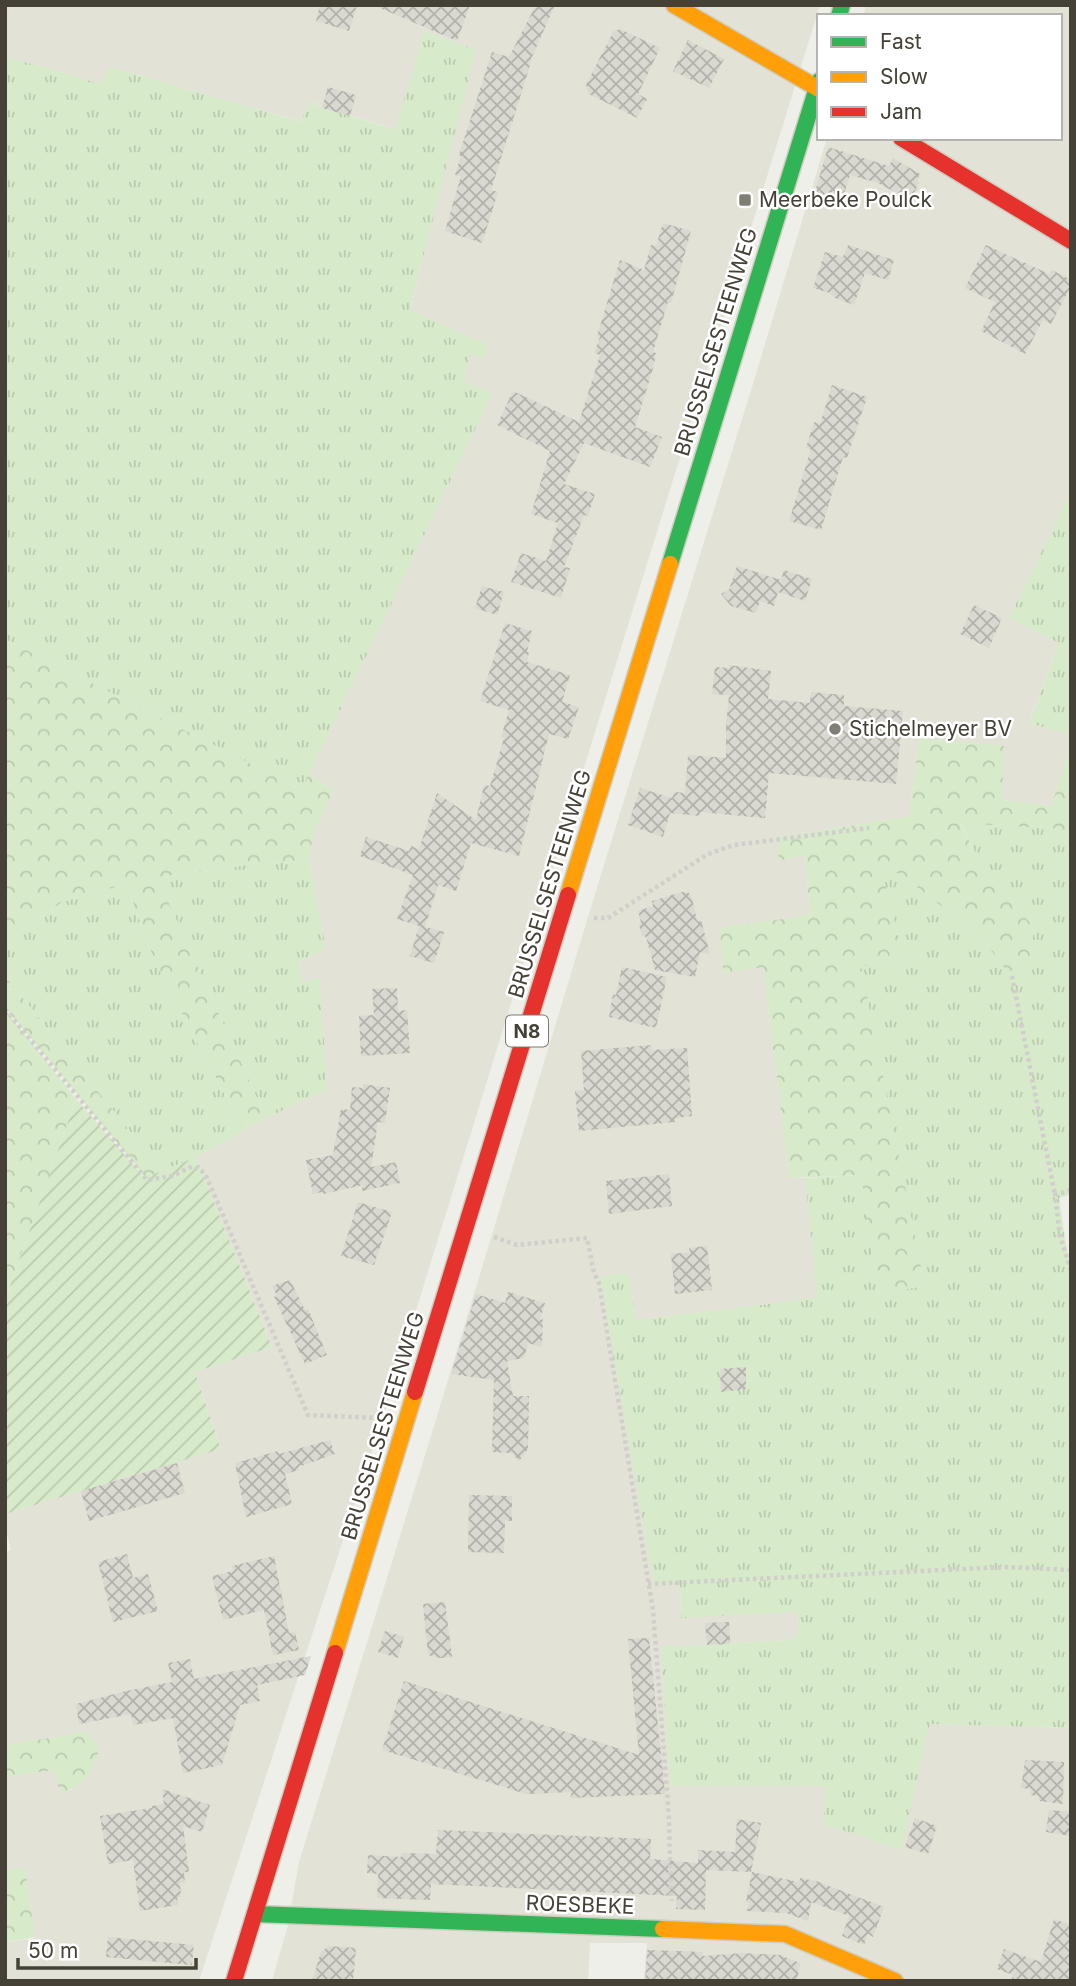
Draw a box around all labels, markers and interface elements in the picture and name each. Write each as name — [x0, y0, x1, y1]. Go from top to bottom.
legend — [817, 14, 1062, 140]
text: Fast — [880, 29, 922, 54]
text: Slow — [880, 64, 928, 89]
text: Jam — [880, 99, 922, 124]
place label: Meerbeke Poulck — [759, 187, 932, 212]
marker: Meerbeke Poulck — [737, 192, 753, 208]
street label: BRUSSELSESTEENWEG — [669, 225, 762, 459]
place label: Stichelmeyer BV — [849, 716, 1012, 741]
marker: Stichelmeyer BV — [827, 721, 843, 737]
street label: BRUSSELSESTEENWEG — [503, 767, 596, 1001]
road number: N8 — [506, 1015, 548, 1046]
street label: BRUSSELSESTEENWEG — [336, 1309, 429, 1543]
street label: ROESBEKE — [525, 1890, 635, 1919]
scale bar — [18, 1926, 196, 1970]
text: 50 m — [28, 1938, 78, 1963]

